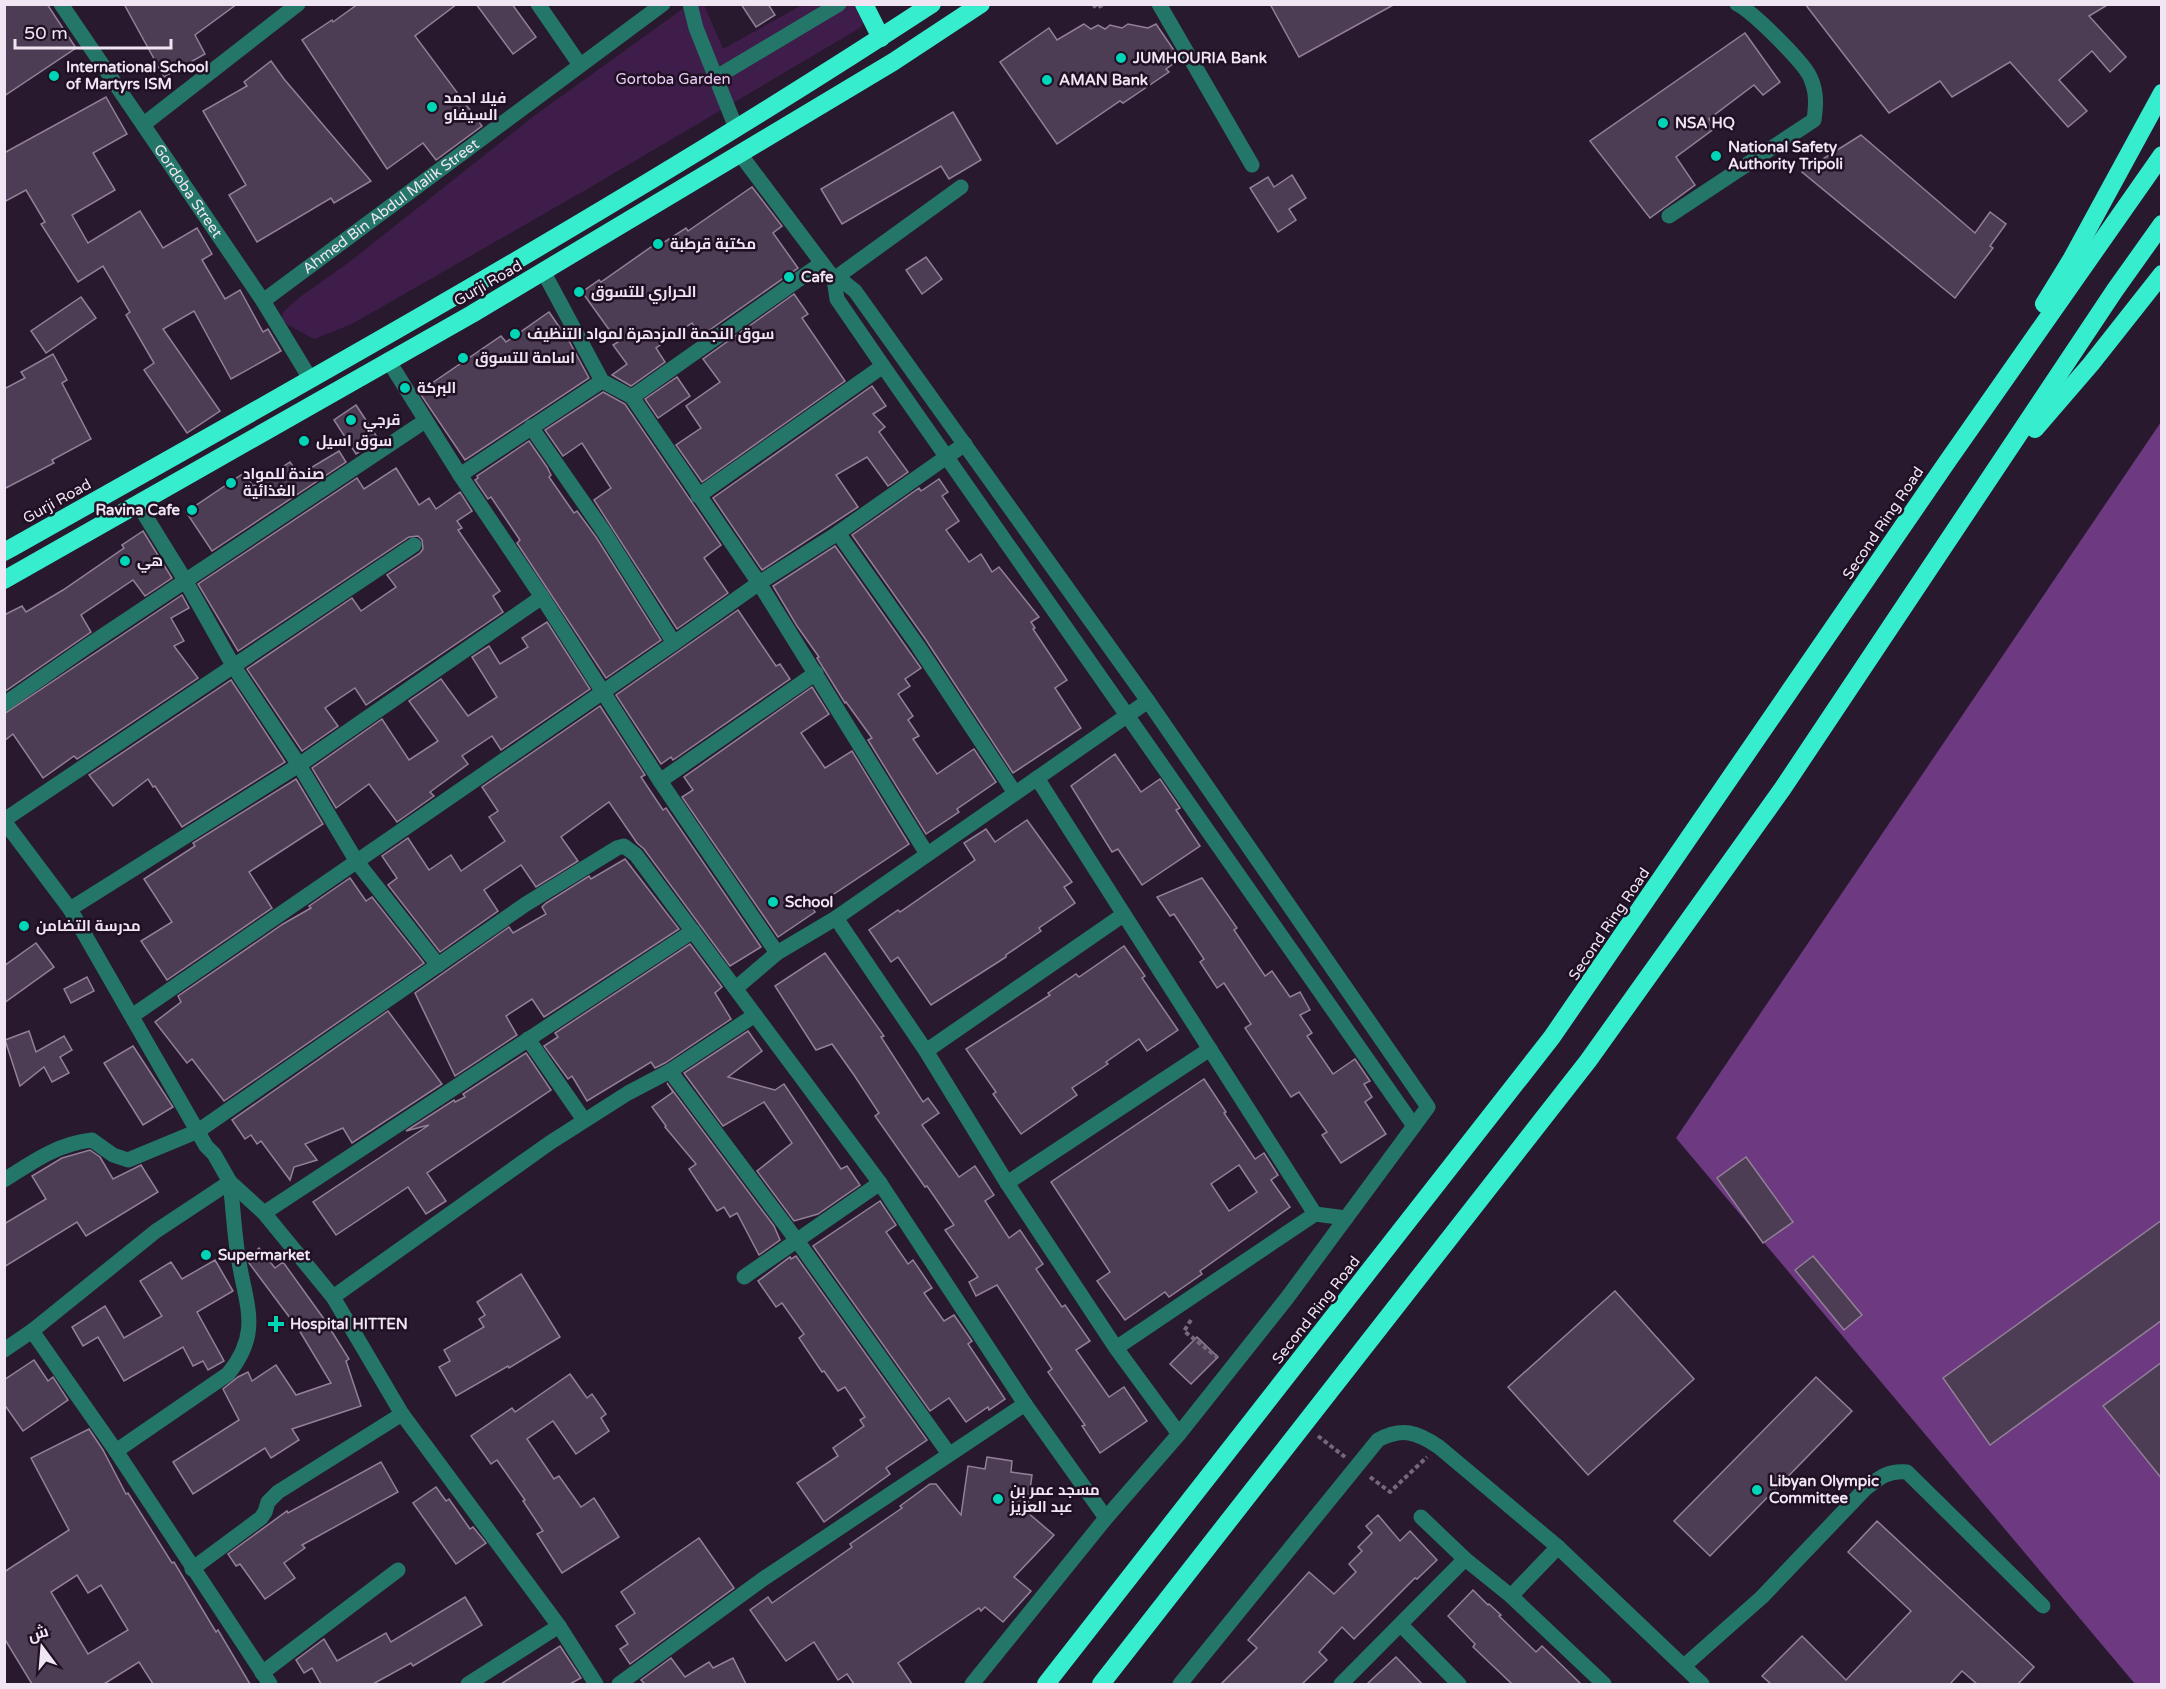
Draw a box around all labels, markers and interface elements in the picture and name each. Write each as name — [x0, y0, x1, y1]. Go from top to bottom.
scale bar — [15, 12, 171, 50]
text: 50 m — [24, 22, 68, 44]
place label: JUMHOURIA Bank — [1132, 49, 1267, 67]
marker: JUMHOURIA Bank — [1114, 51, 1128, 65]
place label: International School of Martyrs ISM — [66, 58, 208, 94]
marker: International School of Martyrs ISM — [47, 69, 61, 83]
park label: Gortoba Garden — [615, 70, 731, 88]
place label: AMAN Bank — [1059, 71, 1148, 89]
marker: AMAN Bank — [1040, 73, 1054, 87]
place label: فيلا احمد السيفاو — [444, 89, 507, 124]
marker: فيلا احمد السيفاو — [425, 100, 439, 114]
place label: NSA HQ — [1675, 114, 1735, 132]
marker: NSA HQ — [1656, 116, 1670, 130]
street label: Ahmed Bin Abdul Malik Street — [299, 135, 483, 278]
place label: National Safety Authority Tripoli — [1728, 138, 1843, 174]
street label: Gordoba Street — [150, 141, 226, 241]
marker: National Safety Authority Tripoli — [1709, 149, 1723, 163]
place label: مكتبة قرطبة — [670, 235, 756, 253]
marker: مكتبة قرطبة — [651, 237, 665, 251]
street label: Gurji Road — [451, 256, 525, 310]
place label: Cafe — [801, 268, 834, 286]
marker: Cafe — [782, 270, 796, 284]
place label: الحراري للتسوق — [591, 283, 696, 304]
marker: الحراري للتسوق — [572, 285, 586, 299]
place label: سوق النجمة المزدهرة لمواد التنظيف — [527, 325, 774, 343]
marker: سوق النجمة المزدهرة لمواد التنظيف — [508, 327, 522, 341]
place label: اسامة للتسوق — [475, 349, 575, 367]
marker: اسامة للتسوق — [456, 351, 470, 365]
place label: البركة — [417, 379, 456, 397]
marker: البركة — [398, 381, 412, 395]
place label: قرجي — [363, 411, 401, 432]
marker: قرجي — [344, 413, 358, 427]
place label: سوق اسيل — [316, 432, 392, 450]
marker: سوق اسيل — [297, 434, 311, 448]
street label: Second Ring Road — [1839, 463, 1927, 583]
place label: صندة للمواد الغذائية — [243, 465, 324, 500]
street label: Gurji Road — [20, 475, 94, 527]
marker: صندة للمواد الغذائية — [224, 476, 238, 490]
place label: Ravina Cafe — [95, 501, 181, 519]
marker: Ravina Cafe — [185, 503, 199, 517]
place label: هي — [137, 552, 163, 573]
marker: هي — [118, 554, 132, 568]
street label: Second Ring Road — [1565, 864, 1653, 984]
place label: School — [785, 893, 833, 911]
marker: School — [766, 895, 780, 909]
place label: مدرسة التضامن — [36, 917, 141, 935]
marker: مدرسة التضامن — [17, 919, 31, 933]
place label: Supermarket — [218, 1246, 310, 1265]
marker: Supermarket — [199, 1248, 213, 1262]
street label: Second Ring Road — [1268, 1252, 1364, 1368]
marker: Hospital HITTEN — [267, 1315, 285, 1333]
place label: Hospital HITTEN — [290, 1315, 408, 1334]
place label: Libyan Olympic Committee — [1769, 1472, 1879, 1507]
place label: مسجد عمر بن عبد العزيز — [1009, 1481, 1100, 1516]
marker: Libyan Olympic Committee — [1750, 1483, 1764, 1497]
marker: مسجد عمر بن عبد العزيز — [991, 1492, 1005, 1506]
north arrow — [12, 1617, 72, 1677]
text: ش — [26, 1621, 51, 1646]

